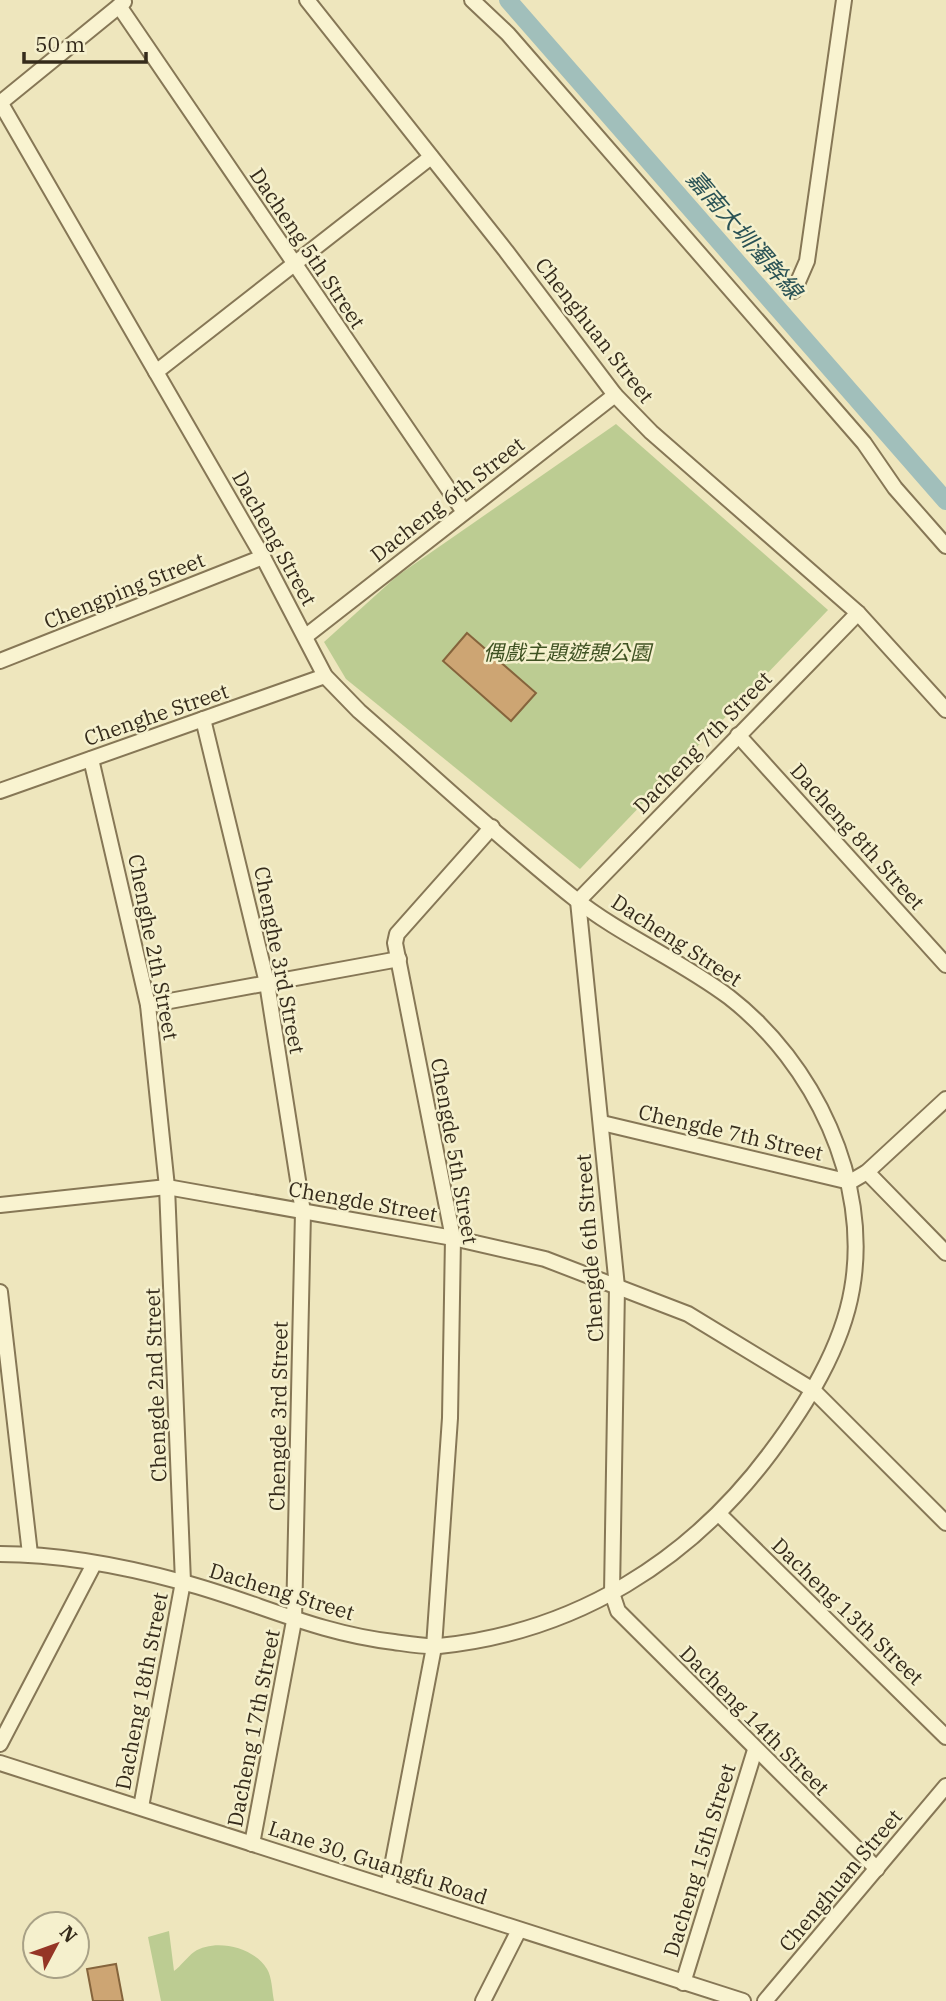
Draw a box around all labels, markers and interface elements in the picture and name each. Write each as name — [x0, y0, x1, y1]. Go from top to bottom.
scale bar — [24, 21, 147, 65]
text: 50 m — [35, 30, 85, 58]
street label: Dacheng 5th Street — [244, 162, 372, 334]
water label: 嘉南大圳濁幹線 — [681, 163, 811, 307]
street label: Chenghuan Street — [529, 251, 661, 409]
street label: Dacheng 6th Street — [364, 430, 530, 568]
street label: Dacheng Street — [226, 466, 324, 610]
street label: Chengping Street — [39, 545, 209, 635]
park label: 偶戲主題遊憩公園 — [483, 638, 654, 666]
street label: Dacheng 7th Street — [627, 665, 777, 819]
street label: Chenghe Street — [80, 676, 232, 752]
street label: Dacheng 8th Street — [785, 757, 931, 915]
street label: Chenghe 2th Street — [122, 852, 186, 1042]
street label: Chenghe 3rd Street — [248, 864, 312, 1056]
street label: Dacheng Street — [606, 887, 748, 993]
street label: Chengde 5th Street — [425, 1056, 485, 1246]
street label: Chengde 7th Street — [636, 1097, 826, 1167]
street label: Chengde 6th Street — [568, 1153, 610, 1343]
street label: Chengde Street — [286, 1174, 440, 1228]
street label: Chengde 2nd Street — [138, 1287, 172, 1483]
street label: Chengde 3rd Street — [262, 1321, 294, 1511]
street label: Dacheng 13th Street — [766, 1531, 930, 1691]
street label: Dacheng Street — [206, 1556, 358, 1626]
street label: Dacheng 18th Street — [108, 1590, 174, 1792]
street label: Dacheng 17th Street — [220, 1627, 286, 1829]
street label: Dacheng 14th Street — [674, 1639, 836, 1801]
street label: Dacheng 15th Street — [656, 1760, 742, 1960]
street label: Chenghuan Street — [772, 1803, 908, 1957]
street label: Lane 30, Guangfu Road — [265, 1813, 491, 1911]
north arrow — [21, 1910, 91, 1980]
text: N — [55, 1920, 83, 1947]

